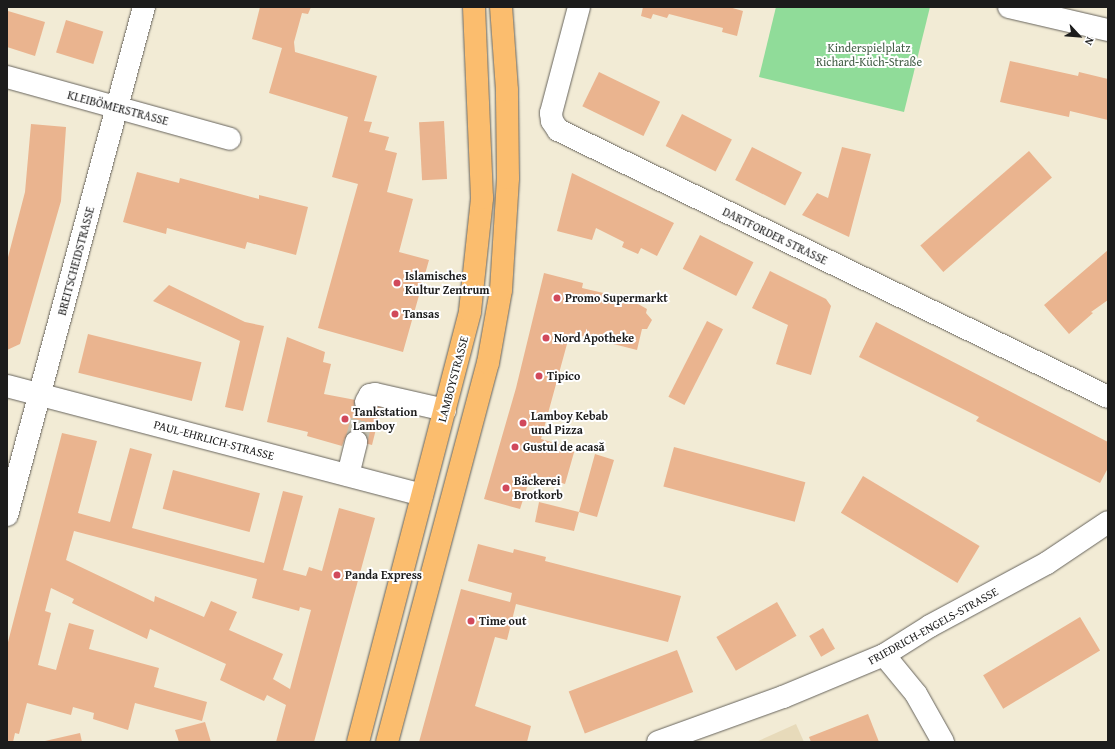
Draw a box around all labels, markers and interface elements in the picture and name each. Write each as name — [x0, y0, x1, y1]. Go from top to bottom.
north arrow — [1059, 16, 1099, 56]
text: N — [1081, 34, 1099, 48]
park label: Kinderspielplatz Richard-Küch-Straße — [816, 41, 922, 69]
street label: KLEIBÖMERSTRASSE — [66, 88, 170, 128]
street label: DARTFORDER STRASSE — [720, 204, 830, 268]
street label: BREITSCHEIDSTRASSE — [55, 205, 97, 317]
place label: Islamisches Kultur Zentrum — [405, 269, 490, 297]
marker: Islamisches Kultur Zentrum — [392, 278, 402, 288]
place label: Promo Supermarkt — [565, 291, 668, 305]
marker: Promo Supermarkt — [552, 293, 562, 303]
place label: Tansas — [403, 307, 439, 321]
marker: Tansas — [390, 309, 400, 319]
place label: Nord Apotheke — [554, 331, 634, 345]
marker: Nord Apotheke — [541, 333, 551, 343]
street label: LAMBOYSTRASSE — [435, 335, 471, 423]
place label: Tipico — [547, 369, 580, 383]
marker: Tipico — [534, 371, 544, 381]
place label: Tankstation Lamboy — [353, 405, 417, 433]
place label: Lamboy Kebab und Pizza — [531, 409, 608, 437]
marker: Tankstation Lamboy — [340, 414, 350, 424]
street label: PAUL-EHRLICH-STRASSE — [152, 417, 276, 463]
marker: Lamboy Kebab und Pizza — [518, 418, 528, 428]
place label: Gustul de acasă — [523, 440, 605, 454]
marker: Gustul de acasă — [510, 442, 520, 452]
place label: Bäckerei Brotkorb — [514, 474, 563, 502]
marker: Bäckerei Brotkorb — [501, 483, 511, 493]
place label: Panda Express — [345, 568, 422, 582]
marker: Panda Express — [332, 570, 342, 580]
street label: FRIEDRICH-ENGELS-STRASSE — [865, 584, 1001, 668]
place label: Time out — [479, 614, 526, 628]
marker: Time out — [466, 616, 476, 626]

